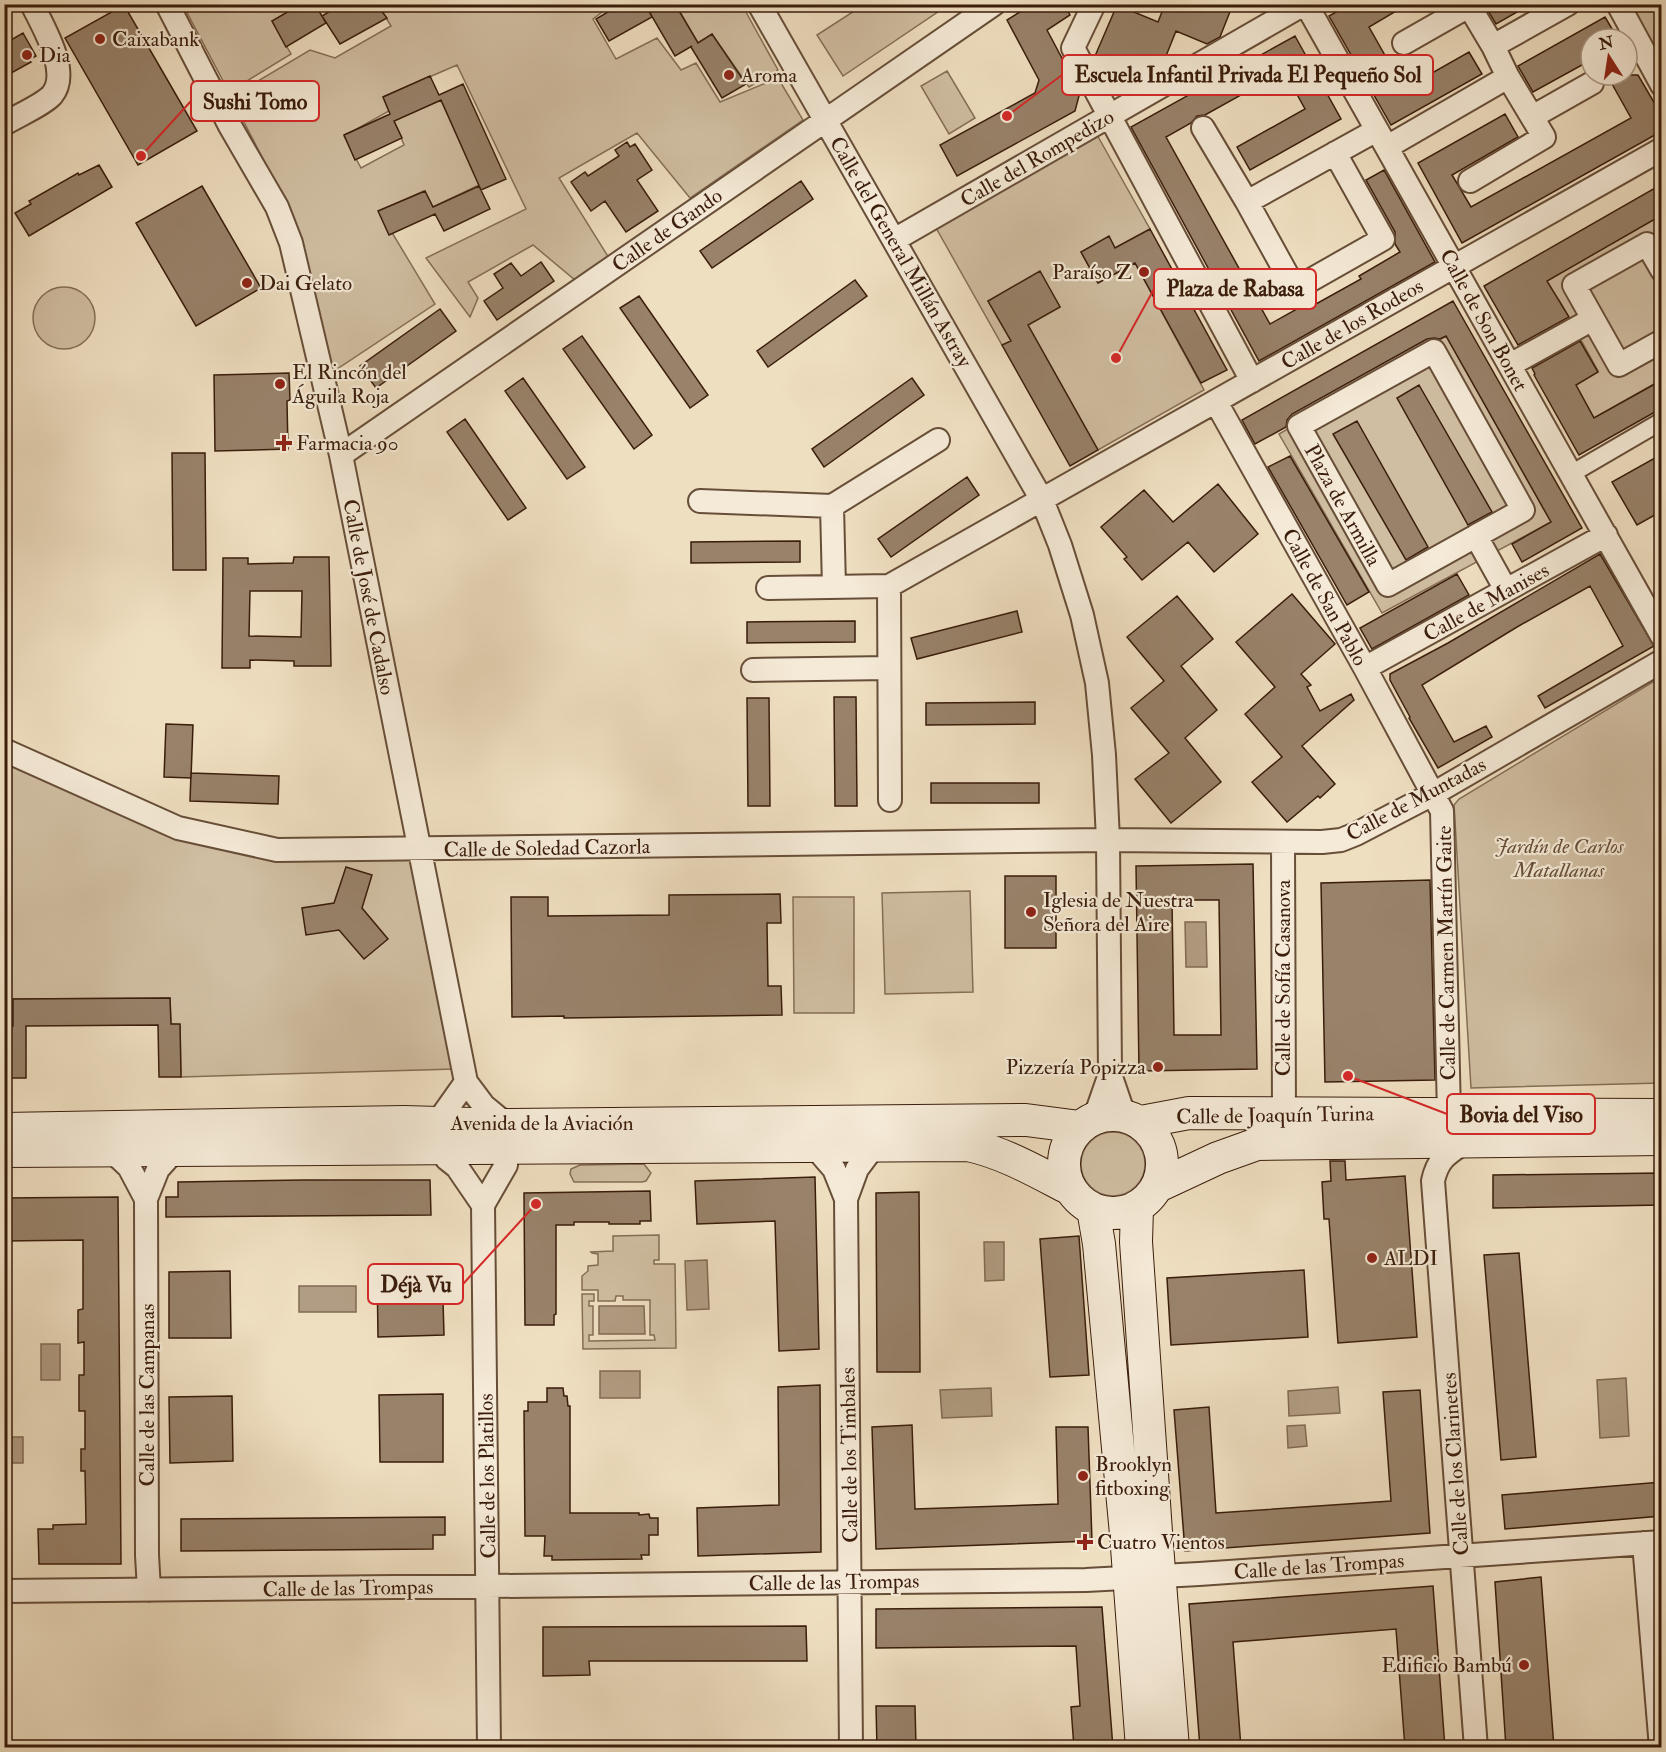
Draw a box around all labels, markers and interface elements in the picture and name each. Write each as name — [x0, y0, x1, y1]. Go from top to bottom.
place label: Caixabank — [112, 26, 199, 53]
north arrow — [1579, 27, 1639, 87]
marker: Caixabank — [93, 32, 107, 46]
text: N — [1596, 32, 1616, 55]
place label: Dia — [39, 42, 71, 69]
marker: Dia — [20, 48, 34, 62]
callout: Escuela Infantil Privada El Pequeño Sol — [1062, 55, 1433, 95]
text: Escuela Infantil Privada El Pequeño Sol — [1074, 61, 1422, 90]
place label: Aroma — [740, 62, 797, 89]
marker: Aroma — [722, 68, 736, 82]
callout: Sushi Tomo — [191, 81, 319, 121]
text: Sushi Tomo — [203, 88, 308, 116]
street label: Calle del Rompedizo — [955, 103, 1119, 213]
street label: Calle del General Millán Astray — [823, 132, 978, 373]
street label: Calle de Gando — [607, 182, 728, 278]
street label: Calle de Son Bonet — [1433, 244, 1534, 396]
place label: Paraíso Z — [1052, 259, 1132, 286]
marker: Paraíso Z — [1137, 265, 1151, 279]
callout: Plaza de Rabasa — [1154, 269, 1316, 309]
place label: Dai Gelato — [259, 270, 352, 297]
street label: Calle de los Rodeos — [1276, 273, 1428, 376]
text: Plaza de Rabasa — [1166, 275, 1305, 303]
marker: Dai Gelato — [240, 276, 254, 290]
place label: El Rincón del Águila Roja — [291, 359, 407, 410]
marker: El Rincón del Águila Roja — [273, 377, 287, 391]
place label: Farmacia 90 — [296, 430, 399, 457]
marker: Farmacia 90 — [277, 436, 291, 450]
street label: Plaza de Armilla — [1298, 439, 1387, 571]
street label: Calle de José de Cadalso — [336, 497, 401, 697]
street label: Calle de San Pablo — [1276, 524, 1373, 671]
street label: Calle de Manises — [1419, 557, 1554, 648]
street label: Calle de Muntadas — [1342, 751, 1491, 848]
street label: Calle de Carmen Martín Gaite — [1431, 825, 1462, 1081]
street label: Calle de Soledad Cazorla — [443, 833, 651, 864]
park label: Jardín de Carlos Matallanas — [1494, 833, 1625, 884]
street label: Calle de Sofía Casanova — [1270, 879, 1297, 1076]
place label: Iglesia de Nuestra Señora del Aire — [1043, 887, 1194, 938]
marker: Iglesia de Nuestra Señora del Aire — [1024, 905, 1038, 919]
place label: Pizzería Popizza — [1006, 1054, 1146, 1081]
marker: Pizzería Popizza — [1151, 1060, 1165, 1074]
callout: Bovia del Viso — [1447, 1094, 1595, 1134]
street label: Calle de Joaquín Turina — [1176, 1100, 1375, 1131]
text: Bovia del Viso — [1459, 1101, 1583, 1129]
street label: Avenida de la Aviación — [449, 1110, 634, 1137]
place label: ALDI — [1383, 1245, 1438, 1272]
marker: ALDI — [1365, 1251, 1379, 1265]
callout: Déjà Vu — [368, 1264, 463, 1304]
text: Déjà Vu — [380, 1271, 452, 1299]
street label: Calle de las Campanas — [134, 1303, 161, 1487]
street label: Calle de los Timbales — [834, 1367, 865, 1543]
street label: Calle de los Clarinetes — [1436, 1371, 1475, 1556]
street label: Calle de los Platillos — [473, 1393, 502, 1559]
place label: Brooklyn fitboxing — [1095, 1451, 1172, 1502]
marker: Brooklyn fitboxing — [1076, 1469, 1090, 1483]
place label: Cuatro Vientos — [1097, 1529, 1225, 1556]
marker: Cuatro Vientos — [1078, 1535, 1092, 1549]
street label: Calle de las Trompas — [1233, 1547, 1405, 1586]
street label: Calle de las Trompas — [748, 1568, 920, 1597]
street label: Calle de las Trompas — [262, 1574, 434, 1603]
place label: Edificio Bambú — [1381, 1652, 1512, 1679]
marker: Edificio Bambú — [1517, 1658, 1531, 1672]

